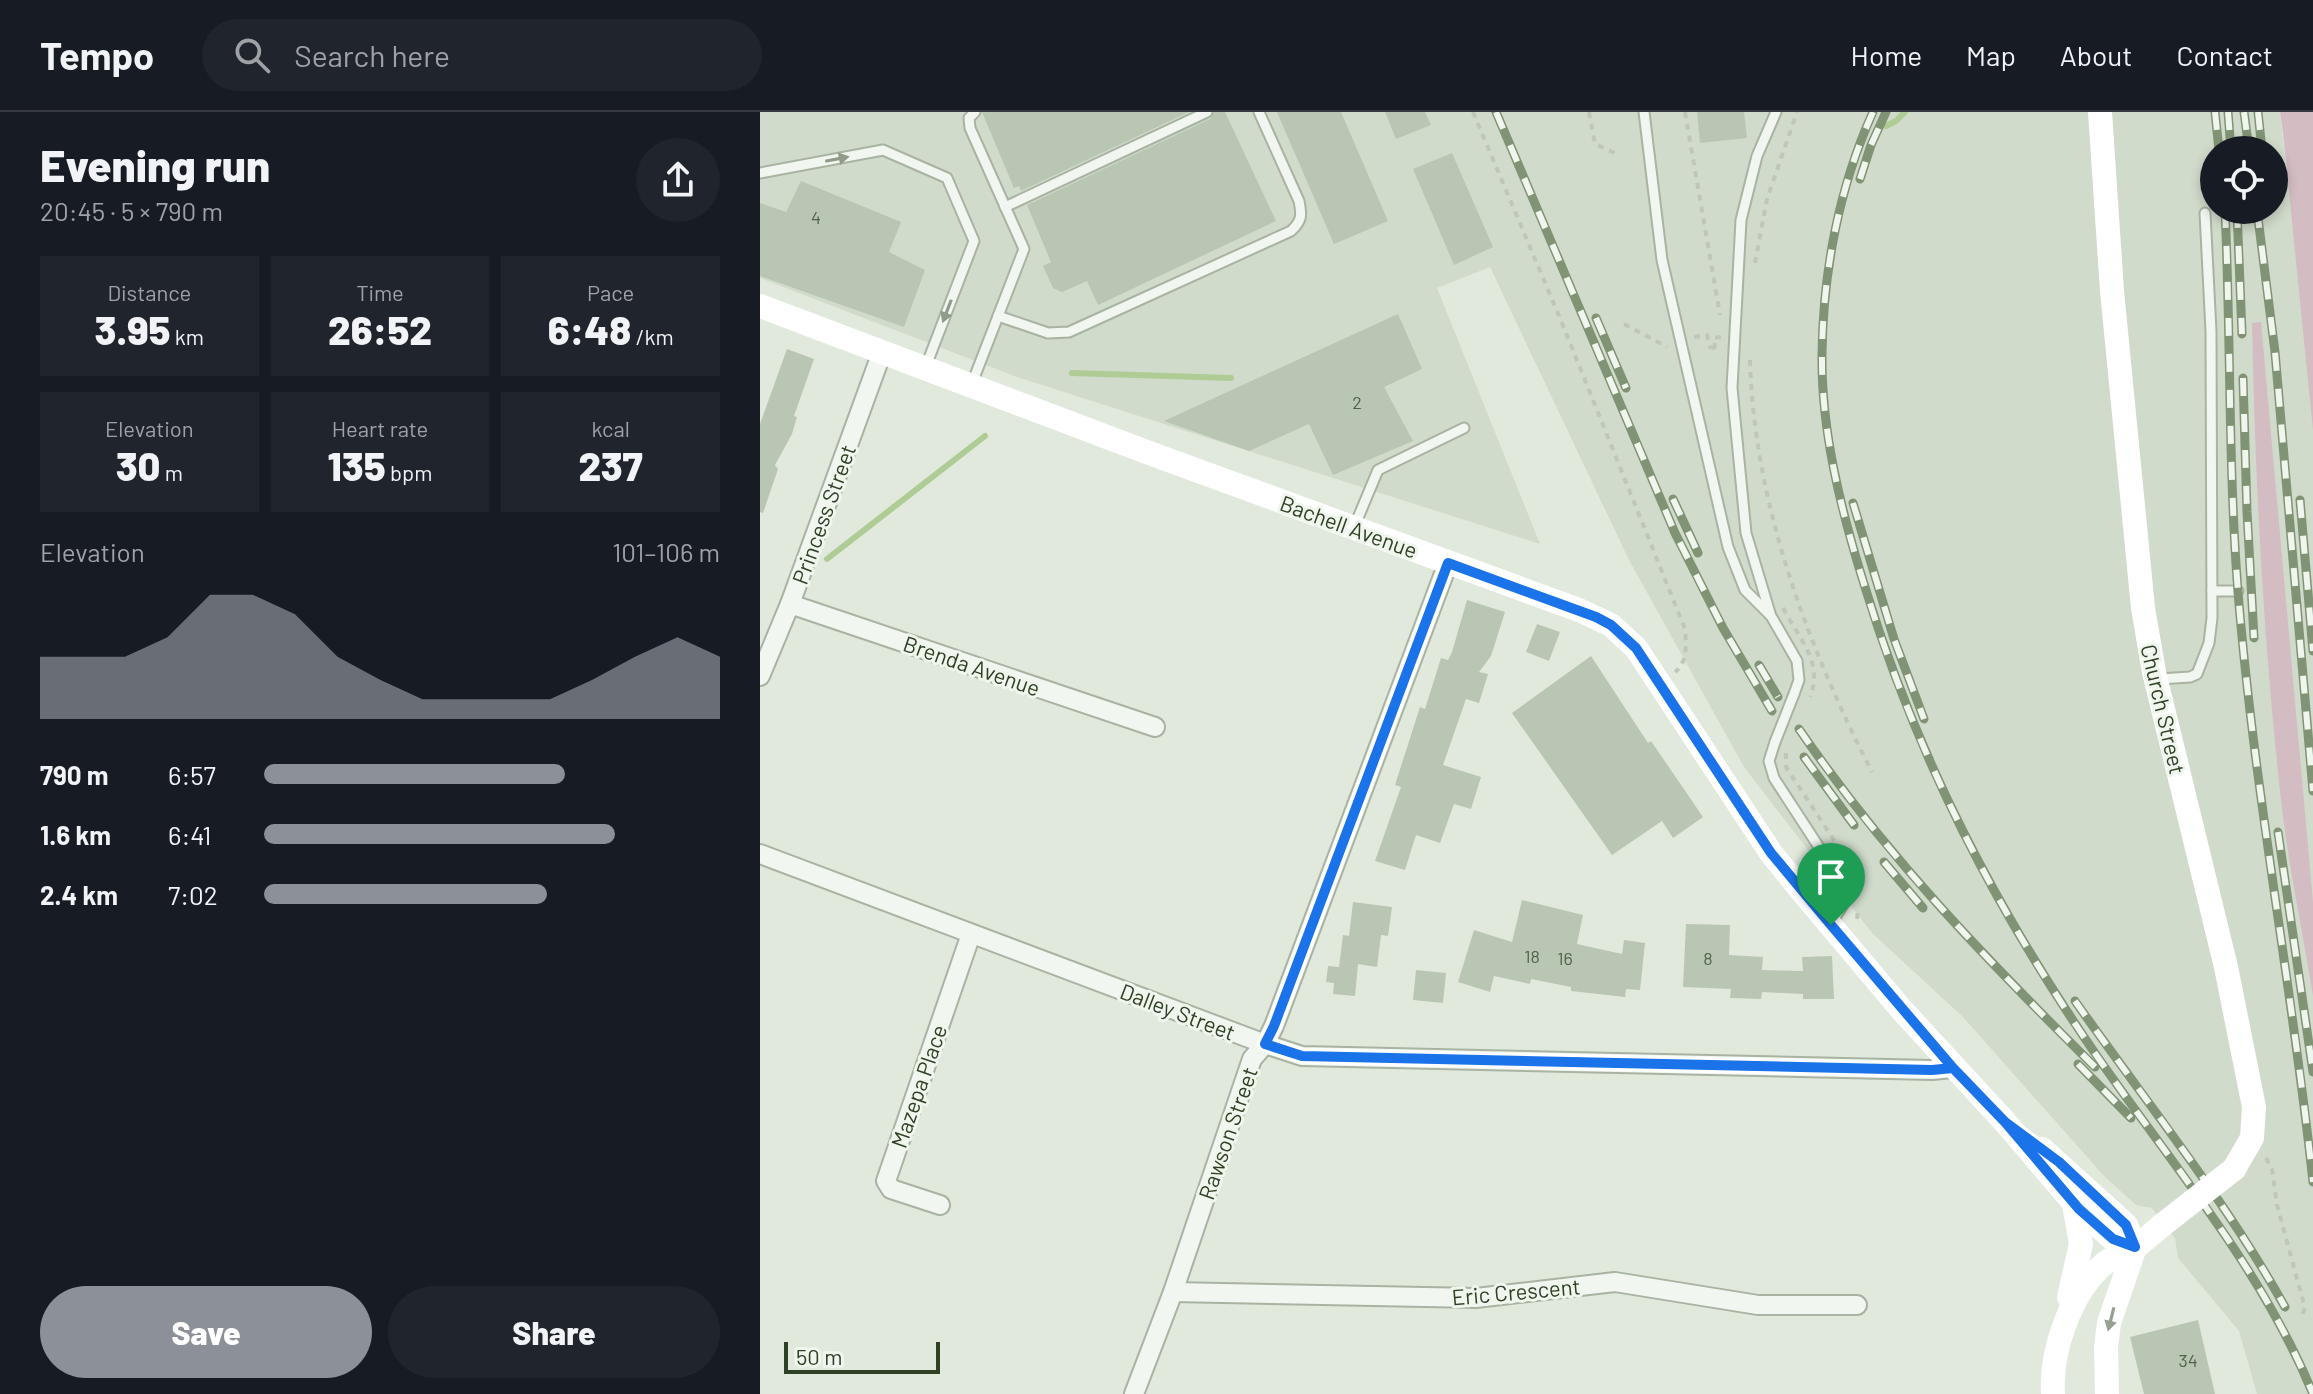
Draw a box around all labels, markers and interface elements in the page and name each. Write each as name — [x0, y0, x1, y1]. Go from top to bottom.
search box — [202, 19, 762, 91]
text: Tempo — [40, 32, 154, 78]
icon: search — [230, 33, 274, 77]
text: Search here — [294, 37, 450, 73]
text: Home — [1851, 38, 1922, 72]
text: Map — [1966, 38, 2016, 72]
text: About — [2060, 38, 2132, 72]
text: Contact — [2176, 38, 2273, 72]
map controls — [2200, 136, 2288, 224]
button: locate — [2200, 136, 2288, 224]
text: Evening run — [40, 138, 270, 191]
button: share — [636, 138, 720, 222]
one-way arrow — [824, 152, 849, 165]
text: 20:45 · 5 × 790 m — [40, 195, 223, 226]
house number: 4 — [811, 206, 821, 228]
text: Distance — [107, 279, 191, 305]
text: Time — [356, 279, 404, 305]
text: Pace — [587, 279, 634, 305]
one-way arrow — [940, 299, 953, 323]
text: 3.95 — [95, 305, 170, 353]
text: 26:52 — [328, 305, 432, 353]
text: 6:48 — [548, 305, 631, 353]
text: km — [170, 323, 204, 349]
text: /km — [631, 323, 674, 349]
house number: 2 — [1352, 391, 1362, 413]
text: Elevation — [105, 415, 194, 441]
text: Heart rate — [332, 415, 428, 441]
text: kcal — [591, 415, 630, 441]
text: 30 — [116, 441, 160, 489]
text: 135 — [328, 441, 386, 489]
text: 237 — [579, 441, 643, 489]
street label: Princess Street — [786, 441, 860, 587]
text: m — [160, 459, 183, 485]
text: bpm — [386, 459, 432, 485]
street label: Bachell Avenue — [1277, 489, 1421, 563]
text: Elevation — [40, 536, 145, 567]
text: 101–106 m — [612, 536, 720, 567]
street label: Brenda Avenue — [900, 629, 1044, 701]
street label: Church Street — [2136, 641, 2192, 777]
text: 790 m — [40, 759, 108, 790]
text: 6:57 — [168, 759, 216, 790]
text: 1.6 km — [40, 819, 111, 850]
text: 6:41 — [168, 819, 211, 850]
pin — [1797, 843, 1865, 925]
icon: arrive — [1809, 855, 1853, 899]
text: 2.4 km — [40, 879, 118, 910]
text: 7:02 — [168, 879, 218, 910]
house number: 18 — [1524, 945, 1540, 967]
house number: 16 — [1557, 947, 1573, 969]
house number: 8 — [1703, 947, 1713, 969]
street label: Dalley Street — [1117, 977, 1239, 1045]
street label: Mazepa Place — [885, 1021, 951, 1151]
street label: Rawson Street — [1192, 1063, 1262, 1203]
street label: Eric Crescent — [1451, 1272, 1581, 1310]
button: Save — [40, 1286, 372, 1378]
button: Share — [388, 1286, 720, 1378]
one-way arrow — [2104, 1306, 2117, 1331]
scale bar — [784, 1338, 940, 1374]
text: 50 m — [796, 1343, 842, 1369]
house number: 34 — [2178, 1349, 2198, 1371]

